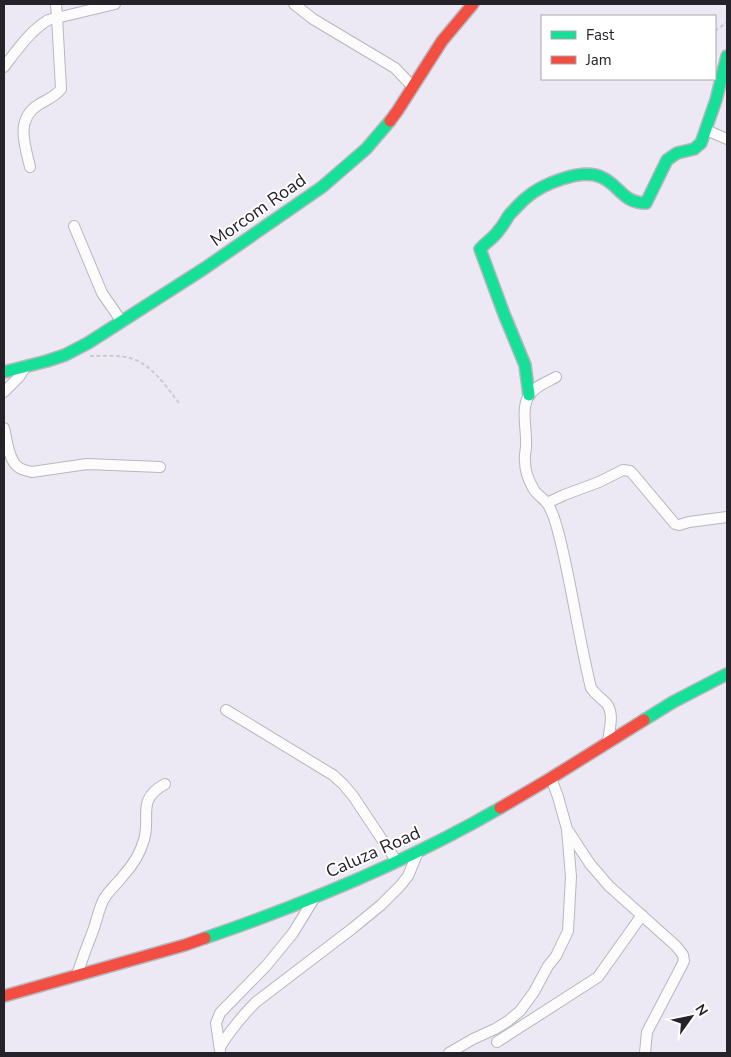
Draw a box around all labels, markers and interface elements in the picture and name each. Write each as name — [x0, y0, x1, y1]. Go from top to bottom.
legend — [541, 15, 716, 80]
text: Fast — [586, 25, 615, 45]
text: Jam — [585, 50, 612, 70]
street label: Morcom Road — [205, 168, 311, 252]
street label: Caluza Road — [322, 820, 424, 884]
north arrow — [666, 992, 716, 1042]
text: N — [691, 1001, 712, 1020]

